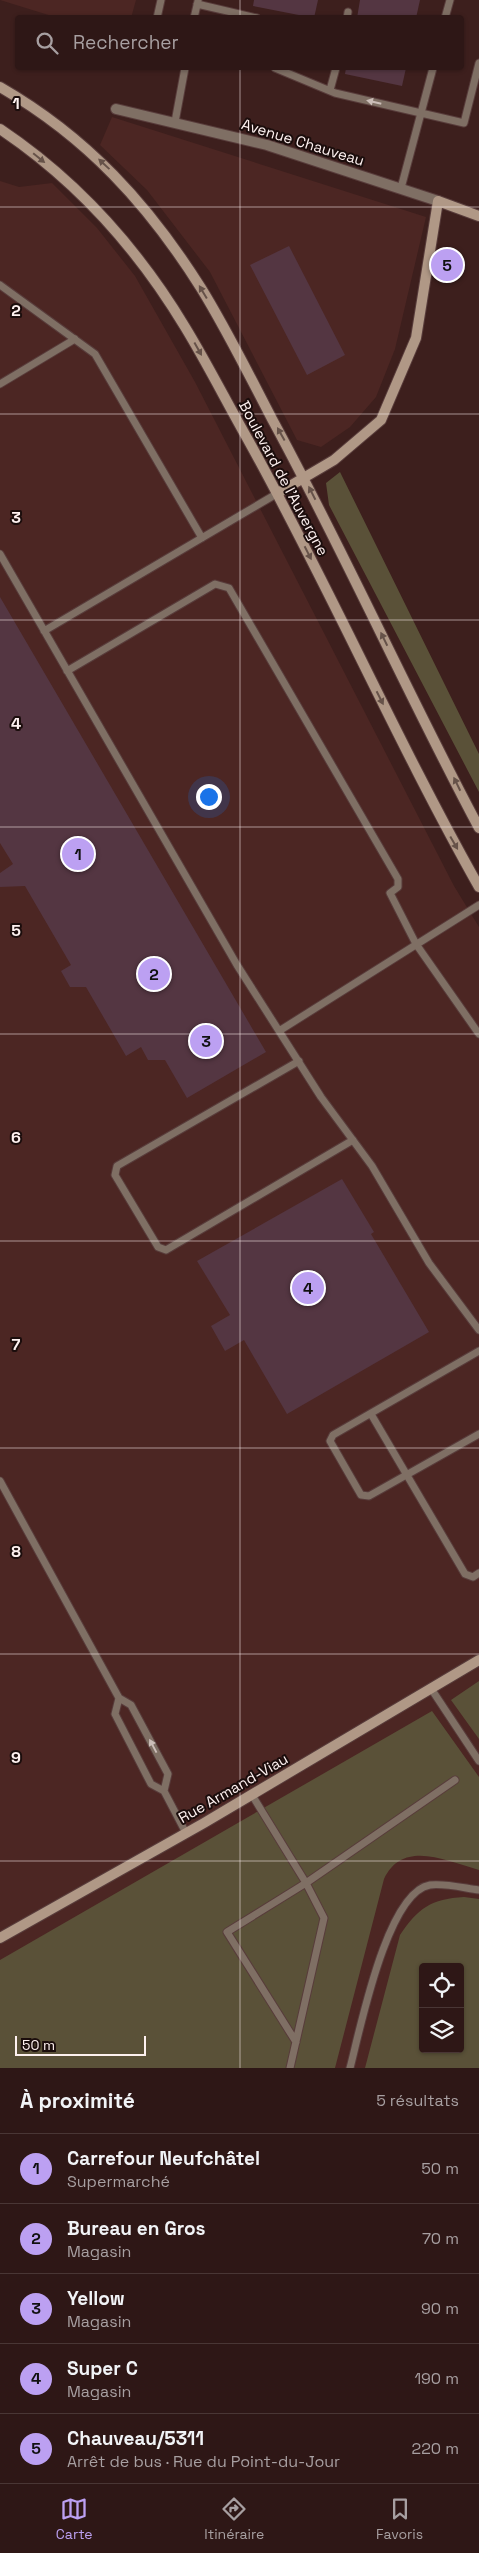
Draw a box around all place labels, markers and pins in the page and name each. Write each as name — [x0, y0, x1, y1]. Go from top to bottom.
pin: 5 — [431, 246, 463, 284]
pin: 1 — [62, 835, 94, 873]
pin: 2 — [138, 955, 170, 993]
pin: 3 — [190, 1022, 222, 1060]
pin: 4 — [292, 1269, 324, 1307]

